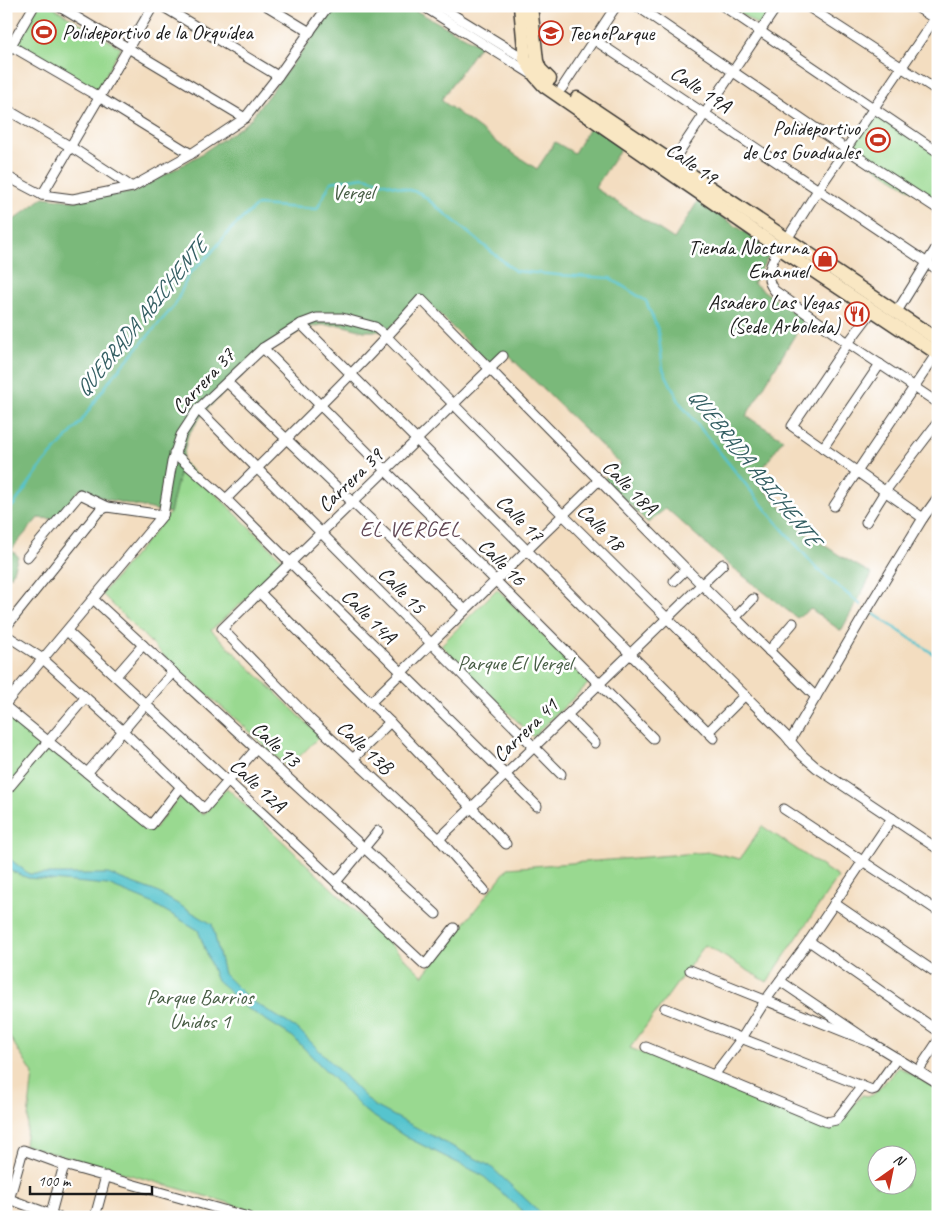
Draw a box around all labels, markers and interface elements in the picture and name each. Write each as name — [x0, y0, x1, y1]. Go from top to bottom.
sports icon: Polideportivo de la Orquídea — [31, 19, 57, 45]
place label: Polideportivo de la Orquídea — [62, 19, 254, 45]
school or university icon: TecnoParque — [538, 20, 564, 46]
place label: TecnoParque — [568, 20, 655, 46]
street label: Calle 19A — [666, 59, 737, 119]
place label: Polideportivo de Los Guaduales — [742, 115, 862, 165]
sports icon: Polideportivo de Los Guaduales — [865, 127, 891, 153]
street label: Calle 19 — [661, 136, 724, 191]
park label: Vergel — [332, 179, 377, 205]
water label: QUEBRADA ABICHENTE — [69, 229, 217, 403]
place label: Tienda Nocturna Emanuel — [688, 234, 811, 284]
shop icon: Tienda Nocturna Emanuel — [812, 246, 838, 272]
place label: Asadero Las Vegas (Sede Arboleda) — [708, 289, 842, 339]
restaurant icon: Asadero Las Vegas (Sede Arboleda) — [844, 301, 870, 327]
street label: Carrera 37 — [166, 341, 241, 420]
water label: QUEBRADA ABICHENTE — [682, 382, 830, 556]
street label: Carrera 39 — [312, 441, 389, 518]
street label: Calle 18A — [597, 454, 664, 521]
street label: Calle 17 — [491, 489, 550, 548]
street label: Calle 18 — [572, 498, 632, 558]
district label: EL VERGEL — [360, 515, 460, 543]
street label: Calle 16 — [473, 533, 532, 592]
street label: Calle 15 — [373, 561, 432, 620]
street label: Calle 14A — [336, 583, 403, 650]
park label: Parque El Vergel — [458, 650, 576, 676]
street label: Carrera 41 — [487, 691, 564, 768]
street label: Calle 13B — [331, 714, 400, 781]
street label: Calle 13 — [246, 715, 307, 774]
street label: Calle 12A — [224, 752, 293, 819]
park label: Parque Barrios Unidos 1 — [147, 984, 255, 1034]
north arrow — [866, 1146, 916, 1196]
text: N — [891, 1150, 909, 1170]
scale bar — [30, 1163, 152, 1195]
text: 100 m — [38, 1172, 72, 1191]

